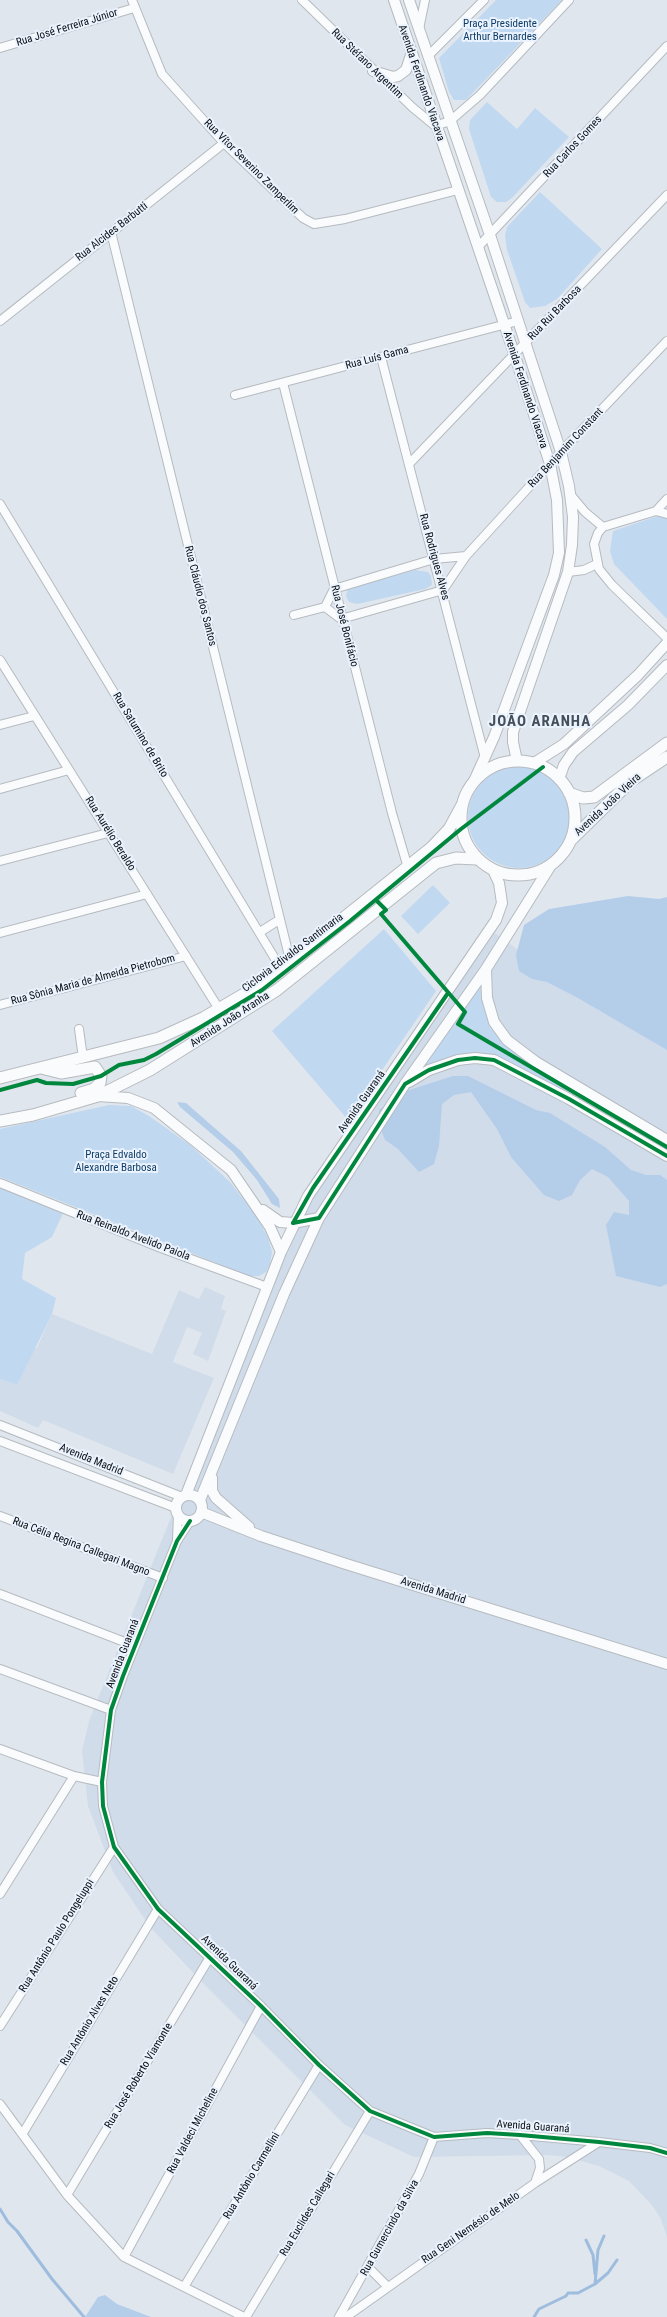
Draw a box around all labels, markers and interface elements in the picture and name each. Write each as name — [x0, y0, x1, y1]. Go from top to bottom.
street label: Rua José Ferreira Júnior — [15, 6, 119, 50]
park label: Praça Presidente Arthur Bernardes — [463, 17, 537, 43]
street label: Avenida Ferdinando Viacava — [395, 23, 447, 143]
street label: Rua Stéfano Argentim — [328, 26, 406, 102]
street label: Rua Carlos Gomes — [541, 113, 605, 181]
street label: Rua Vítor Severino Zamperlim — [201, 117, 301, 217]
street label: Rua Alcides Barbutti — [73, 200, 151, 264]
street label: Rua Rui Barbosa — [526, 283, 584, 343]
street label: Avenida Ferdinando Viacava — [500, 330, 550, 450]
street label: Rua Luís Gama — [344, 343, 410, 373]
street label: Rua Benjamim Constant — [526, 405, 606, 491]
street label: Rua Rodrigues Alves — [416, 512, 452, 602]
street label: Rua Cláudio dos Santos — [181, 545, 219, 647]
street label: Rua José Bonifácio — [327, 584, 361, 668]
street label: Rua Saturnino de Brito — [109, 690, 171, 780]
district label: JOÃO ARANHA — [489, 713, 591, 731]
street label: Avenida João Vieira — [572, 771, 644, 839]
street label: Rua Aurélio Beraldo — [82, 794, 138, 874]
street label: Ciclovia Edivaldo Santimaria — [240, 911, 346, 995]
street label: Rua Sônia Maria de Almeida Pietrobom — [10, 952, 176, 1008]
street label: Avenida João Aranha — [188, 989, 272, 1051]
street label: Avenida Guaraná — [336, 1068, 388, 1136]
park label: Praça Edvaldo Alexandre Barbosa — [75, 1148, 157, 1174]
street label: Rua Reinaldo Avelido Paiola — [74, 1208, 192, 1264]
street label: Avenida Madrid — [57, 1441, 125, 1479]
street label: Rua Célia Regina Callegari Magno — [11, 1515, 151, 1579]
street label: Avenida Madrid — [399, 1575, 467, 1607]
street label: Avenida Guaraná — [104, 1618, 142, 1690]
street label: Rua Antônio Paulo Pongeluppi — [17, 1877, 97, 1995]
street label: Avenida Guaraná — [198, 1933, 260, 1993]
street label: Rua Antônio Alves Neto — [58, 1974, 122, 2068]
street label: Rua José Roberto Viamonte — [102, 2021, 176, 2131]
street label: Rua Valdeci Micheline — [165, 2086, 221, 2176]
street label: Avenida Guaraná — [496, 2118, 570, 2136]
street label: Rua Antônio Carmellini — [221, 2130, 283, 2222]
street label: Rua Euclides Callegari — [278, 2169, 338, 2259]
street label: Rua Gumercindo da Silva — [358, 2178, 422, 2278]
street label: Rua Geni Nemésio de Melo — [419, 2189, 523, 2267]

